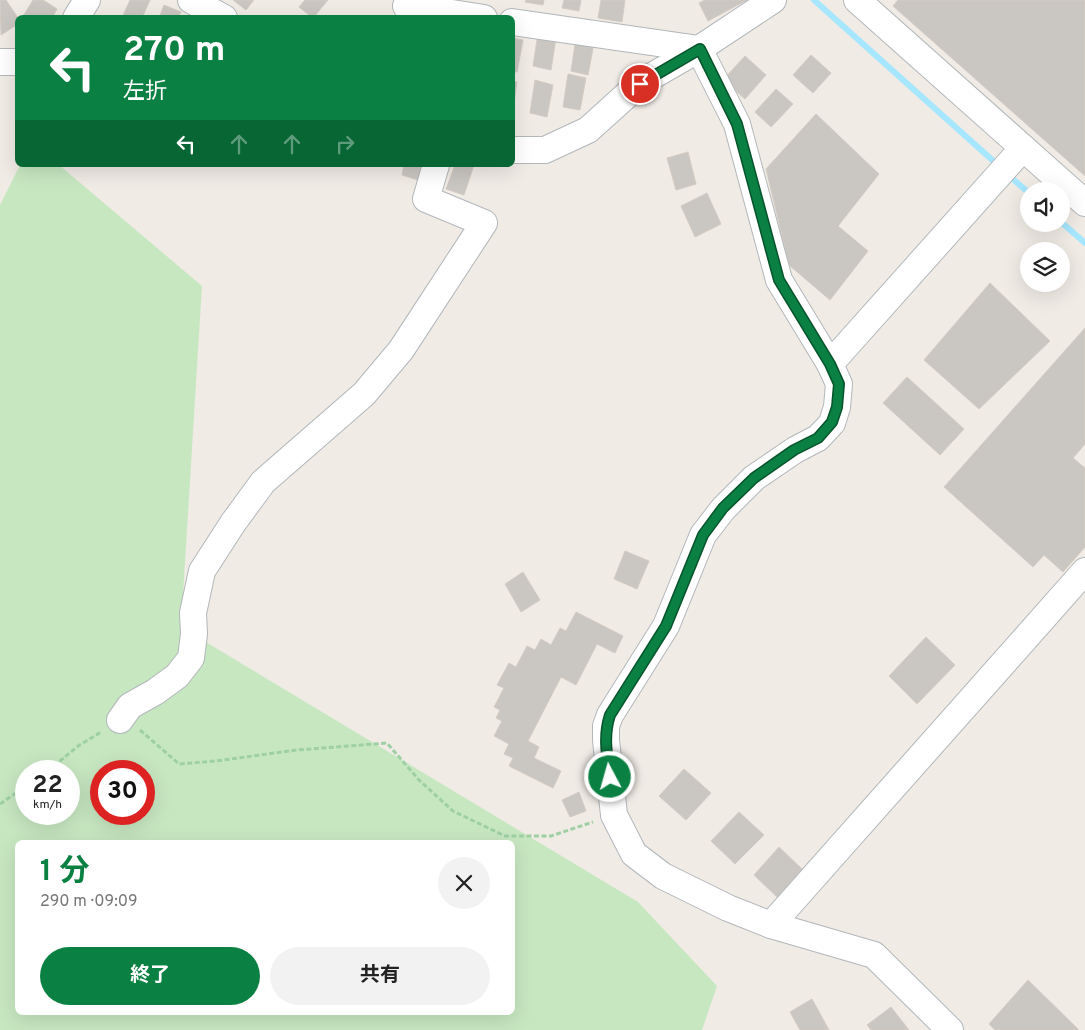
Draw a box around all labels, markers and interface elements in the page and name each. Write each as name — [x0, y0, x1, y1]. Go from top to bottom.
text: 270 m — [123, 29, 225, 73]
icon: left — [40, 35, 105, 100]
pin — [619, 63, 661, 105]
icon: arrive — [626, 70, 654, 98]
text: 左折 — [123, 79, 167, 106]
icon: left — [172, 130, 200, 158]
icon: ahead — [225, 130, 253, 158]
icon: ahead — [278, 130, 306, 158]
icon: right — [331, 130, 359, 158]
map controls — [1020, 182, 1070, 292]
button: sound — [1020, 182, 1070, 232]
button: layers — [1020, 242, 1070, 292]
position arrow — [583, 750, 635, 802]
speed limit sign: 30 — [90, 760, 155, 825]
text: 22 — [32, 770, 63, 802]
text: km/h — [33, 797, 62, 813]
text: 1 分 — [40, 854, 90, 891]
button: close — [438, 857, 490, 909]
text: 290 m · 09:09 — [40, 892, 138, 912]
button: 終了 — [40, 947, 260, 1005]
button: 共有 — [270, 947, 490, 1005]

